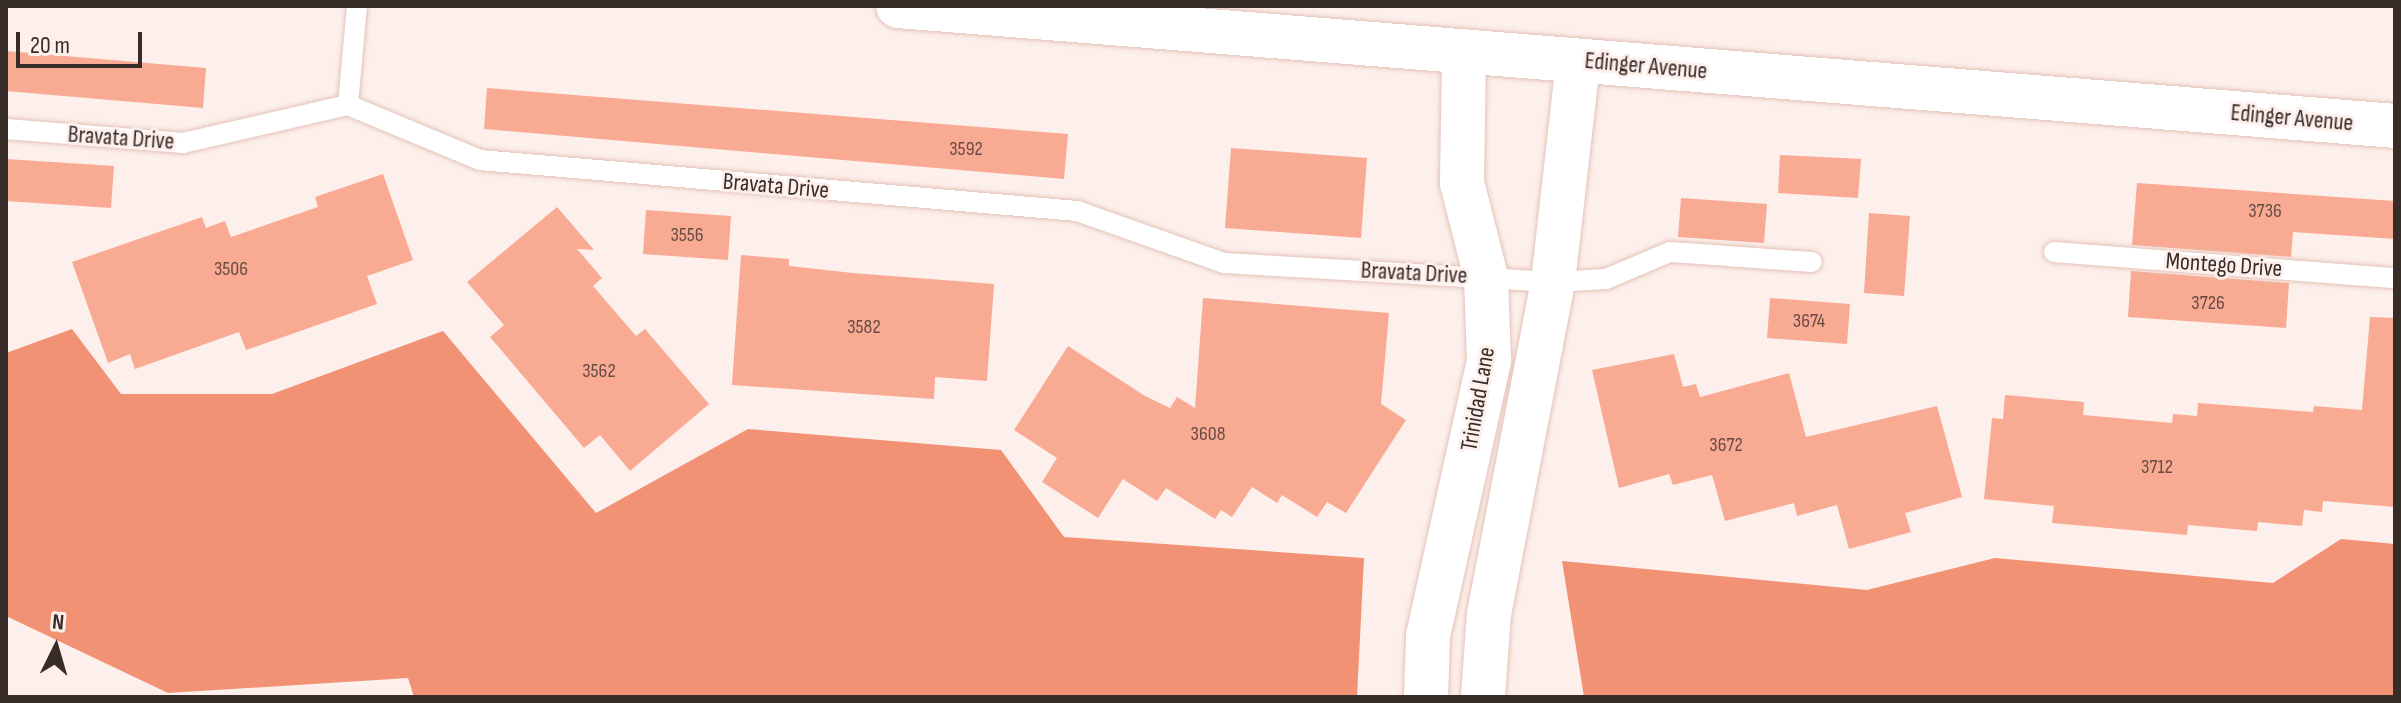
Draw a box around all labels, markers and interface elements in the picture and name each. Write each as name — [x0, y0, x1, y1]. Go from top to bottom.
scale bar — [20, 16, 146, 66]
text: 20 m — [30, 31, 70, 60]
street label: Edinger Avenue — [1583, 46, 1709, 86]
street label: Edinger Avenue — [2229, 98, 2355, 138]
street label: Bravata Drive — [67, 120, 175, 156]
house number: 3592 — [949, 137, 983, 161]
street label: Bravata Drive — [722, 167, 830, 205]
house number: 3736 — [2248, 199, 2282, 223]
house number: 3556 — [670, 223, 704, 247]
street label: Montego Drive — [2165, 247, 2283, 283]
street label: Bravata Drive — [1360, 256, 1468, 290]
house number: 3506 — [214, 257, 248, 281]
house number: 3726 — [2191, 291, 2225, 315]
house number: 3674 — [1793, 309, 1825, 333]
house number: 3582 — [847, 315, 881, 339]
street label: Trinidad Lane — [1455, 345, 1501, 453]
house number: 3562 — [582, 359, 616, 383]
house number: 3608 — [1191, 422, 1225, 446]
house number: 3672 — [1709, 433, 1743, 457]
house number: 3712 — [2141, 455, 2173, 479]
north arrow — [16, 607, 96, 687]
text: N — [51, 609, 65, 637]

